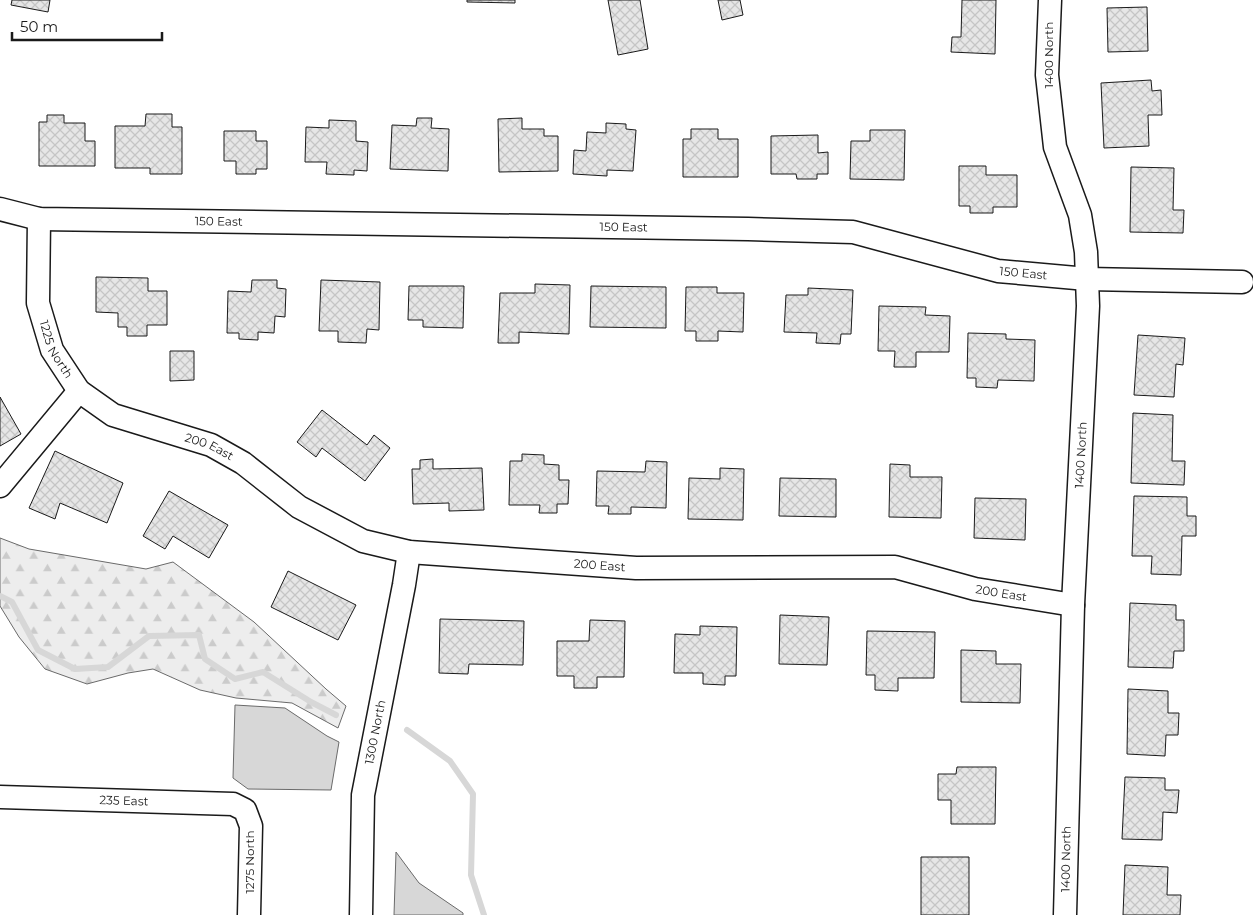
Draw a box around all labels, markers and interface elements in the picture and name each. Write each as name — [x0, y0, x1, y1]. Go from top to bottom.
scale bar — [12, 10, 162, 42]
text: 50 m — [20, 17, 58, 36]
street label: 1400 North — [1041, 22, 1056, 88]
street label: 150 East — [195, 213, 243, 229]
street label: 150 East — [600, 219, 648, 235]
street label: 150 East — [999, 263, 1048, 282]
street label: 1225 North — [37, 318, 77, 381]
street label: 1400 North — [1071, 421, 1090, 489]
street label: 200 East — [183, 429, 236, 463]
street label: 200 East — [573, 556, 626, 574]
street label: 200 East — [975, 581, 1028, 604]
street label: 1300 North — [361, 699, 388, 766]
street label: 235 East — [99, 792, 149, 808]
street label: 1400 North — [1057, 826, 1074, 892]
street label: 1275 North — [242, 830, 257, 894]

